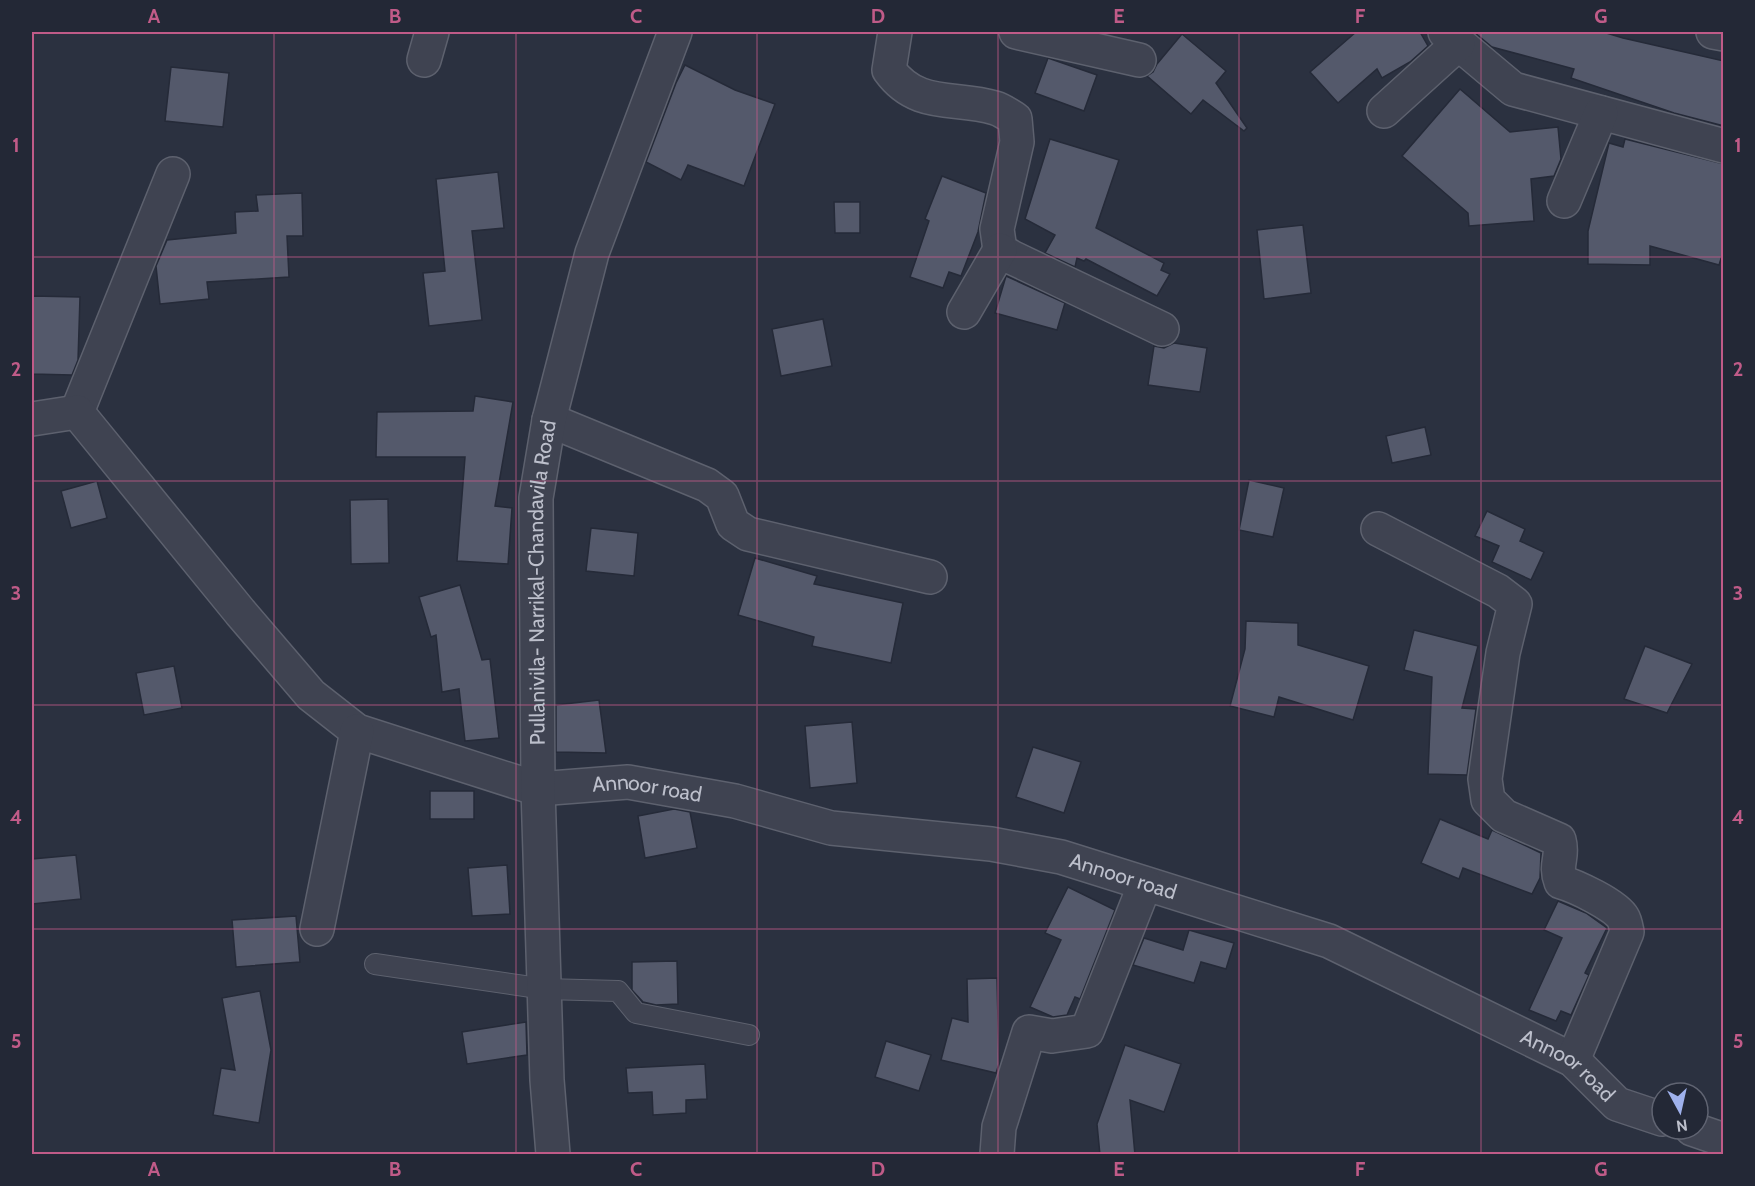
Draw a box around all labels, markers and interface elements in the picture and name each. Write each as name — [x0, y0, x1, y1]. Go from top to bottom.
text: A — [148, 4, 161, 28]
text: B — [389, 4, 401, 28]
text: C — [630, 4, 642, 28]
text: D — [871, 4, 885, 28]
text: E — [1113, 4, 1125, 28]
text: F — [1355, 4, 1366, 28]
text: G — [1594, 4, 1608, 28]
text: 1 — [12, 133, 20, 157]
text: 1 — [1734, 133, 1742, 157]
text: 2 — [11, 357, 21, 381]
text: 2 — [1733, 357, 1743, 381]
street label: Pullanivila- Narrikal-Chandavila Road — [523, 418, 561, 745]
text: 3 — [11, 581, 21, 605]
text: 3 — [1733, 581, 1743, 605]
street label: Annoor road — [591, 769, 704, 807]
text: 4 — [10, 805, 22, 829]
text: 4 — [1732, 805, 1744, 829]
street label: Annoor road — [1067, 848, 1180, 904]
street label: Annoor road — [1517, 1024, 1620, 1107]
text: 5 — [11, 1029, 21, 1053]
text: 5 — [1733, 1029, 1743, 1053]
north arrow — [1650, 1081, 1710, 1141]
text: N — [1675, 1115, 1689, 1136]
text: A — [148, 1157, 161, 1181]
text: B — [389, 1157, 401, 1181]
text: C — [630, 1157, 642, 1181]
text: D — [871, 1157, 885, 1181]
text: E — [1113, 1157, 1125, 1181]
text: F — [1355, 1157, 1366, 1181]
text: G — [1594, 1157, 1608, 1181]

